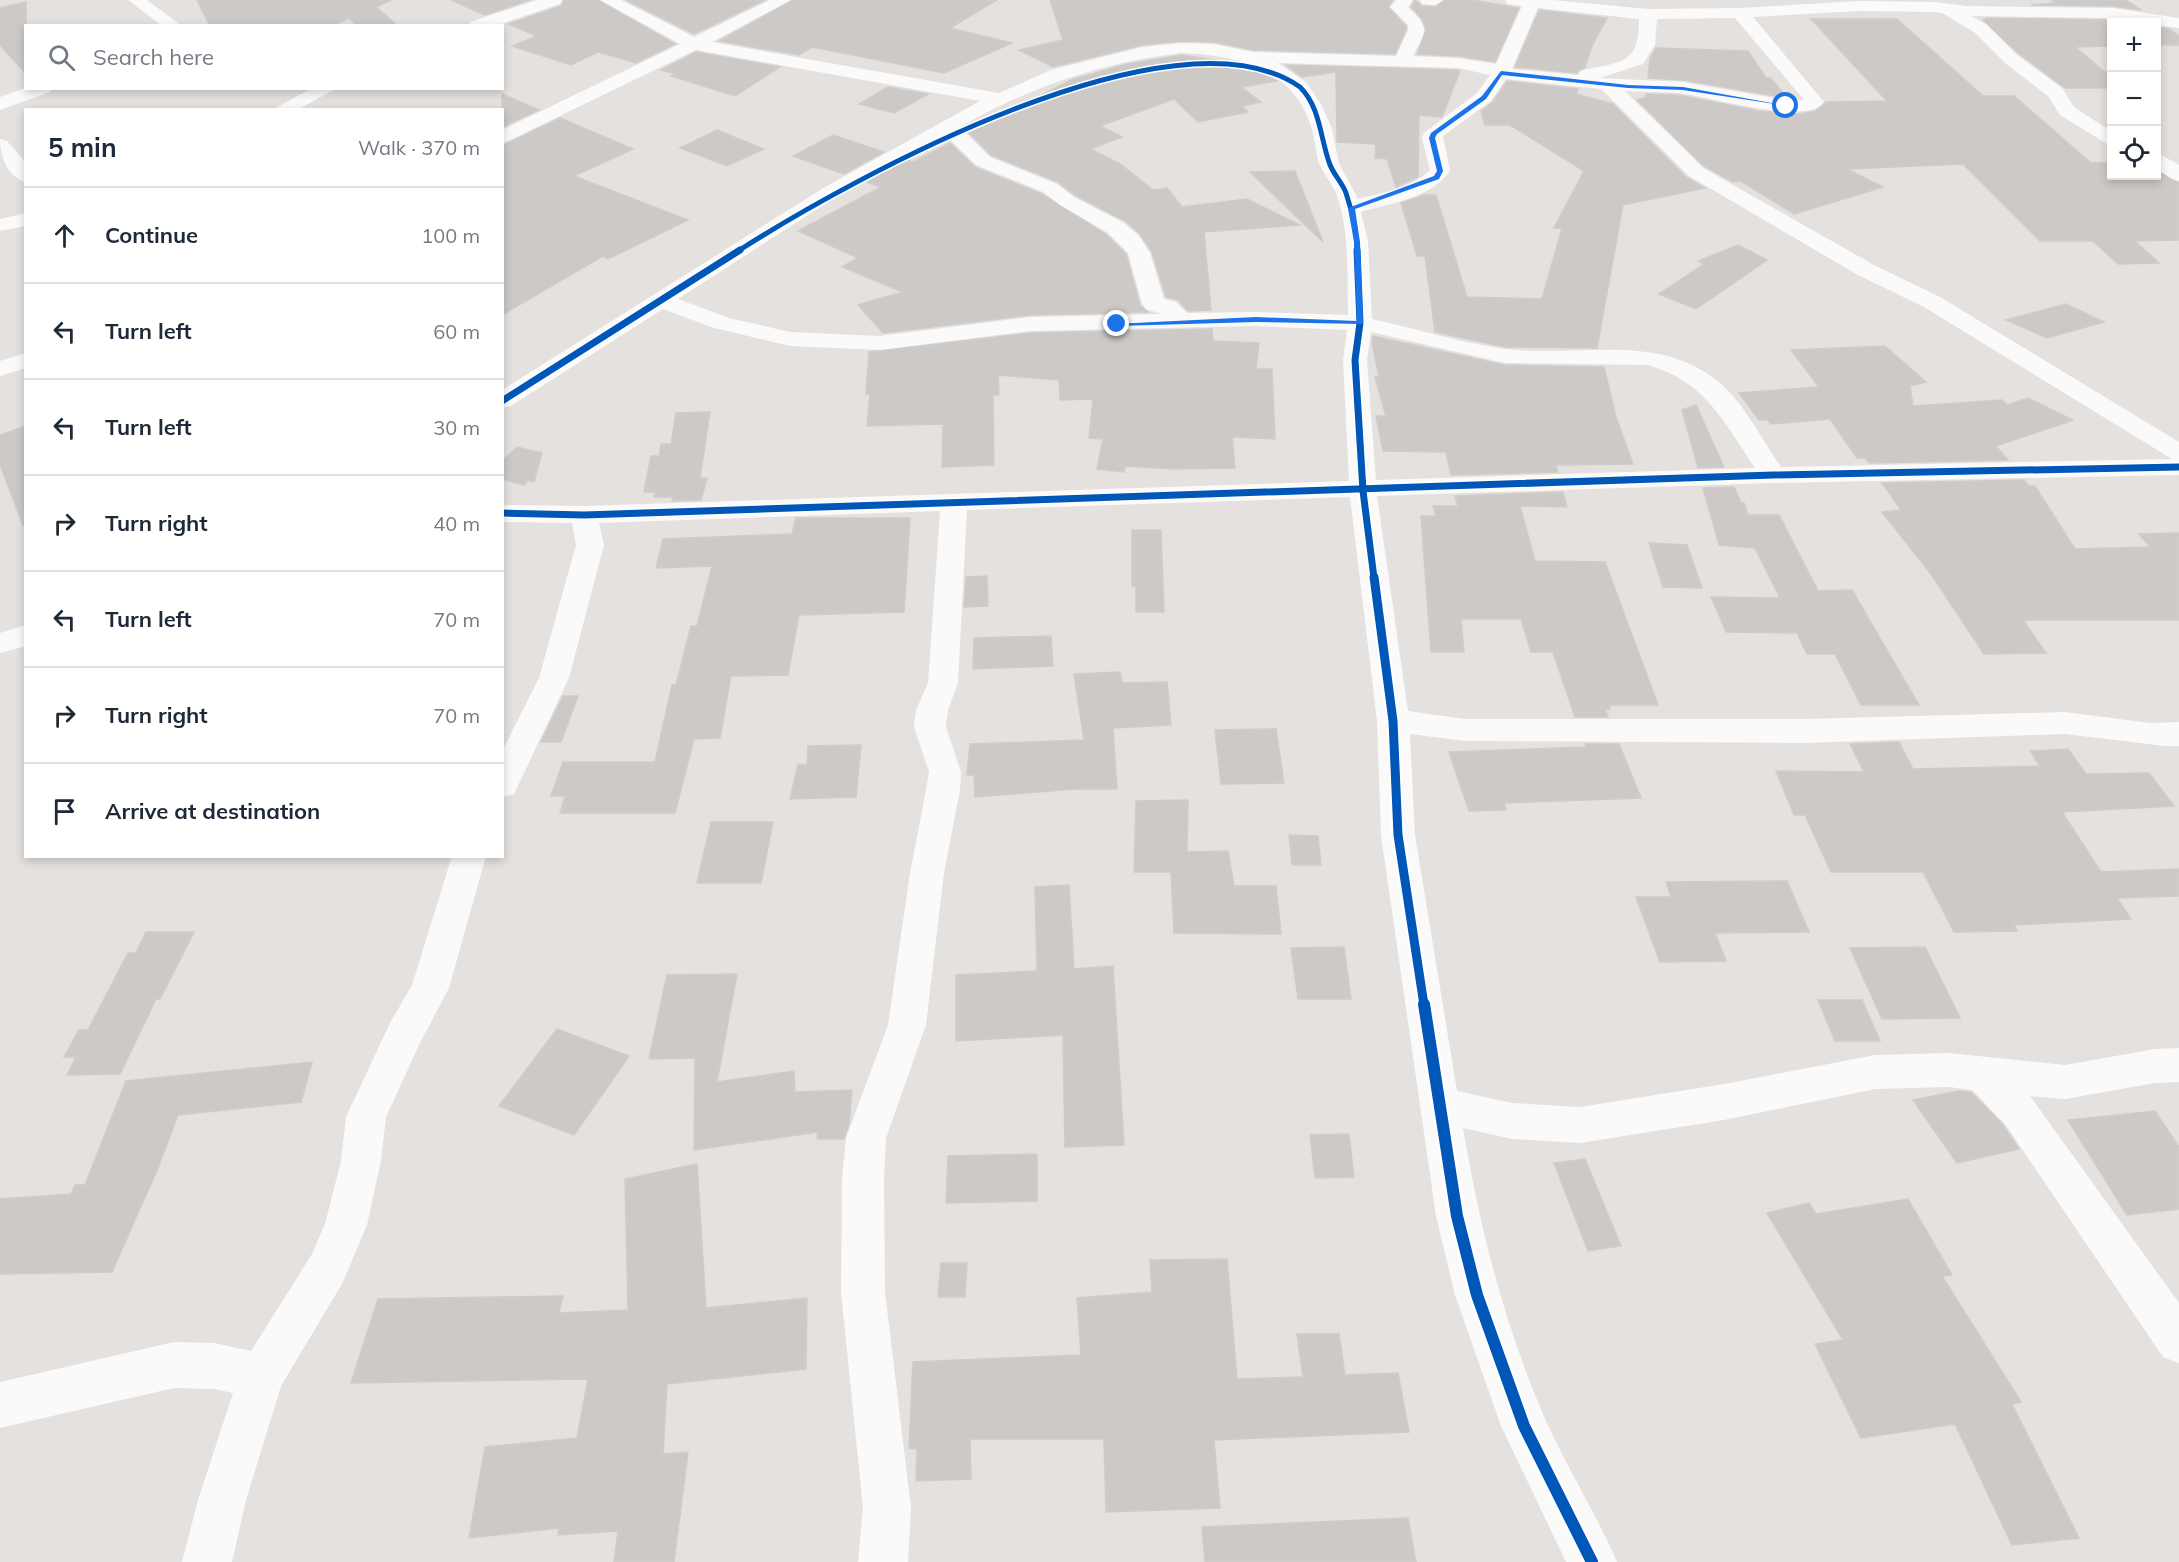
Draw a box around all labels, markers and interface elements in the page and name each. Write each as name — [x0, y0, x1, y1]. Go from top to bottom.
map controls — [2107, 18, 2161, 180]
button: + — [2107, 18, 2161, 72]
search box — [24, 24, 504, 90]
icon: search — [45, 41, 78, 74]
text: Search here — [93, 43, 214, 71]
button: − — [2107, 72, 2161, 126]
route start — [1772, 92, 1798, 118]
button: locate — [2107, 126, 2161, 180]
text: 5 min — [48, 131, 117, 164]
text: Walk · 370 m — [358, 135, 480, 160]
icon: ahead — [48, 219, 81, 252]
text: Continue — [105, 221, 198, 249]
text: 100 m — [421, 223, 480, 248]
route end — [1103, 310, 1129, 336]
icon: left — [48, 315, 81, 348]
text: Turn left — [105, 317, 192, 345]
text: 60 m — [433, 319, 480, 344]
icon: left — [48, 411, 81, 444]
text: Turn left — [105, 413, 192, 441]
text: 30 m — [433, 415, 480, 440]
icon: right — [48, 507, 81, 540]
text: Turn right — [105, 509, 208, 537]
text: 40 m — [433, 511, 480, 536]
icon: left — [48, 603, 81, 636]
text: Turn left — [105, 605, 192, 633]
text: 70 m — [433, 607, 480, 632]
icon: right — [48, 699, 81, 732]
text: Turn right — [105, 701, 208, 729]
text: 70 m — [433, 703, 480, 728]
icon: arrive — [48, 795, 81, 828]
text: Arrive at destination — [105, 797, 320, 825]

